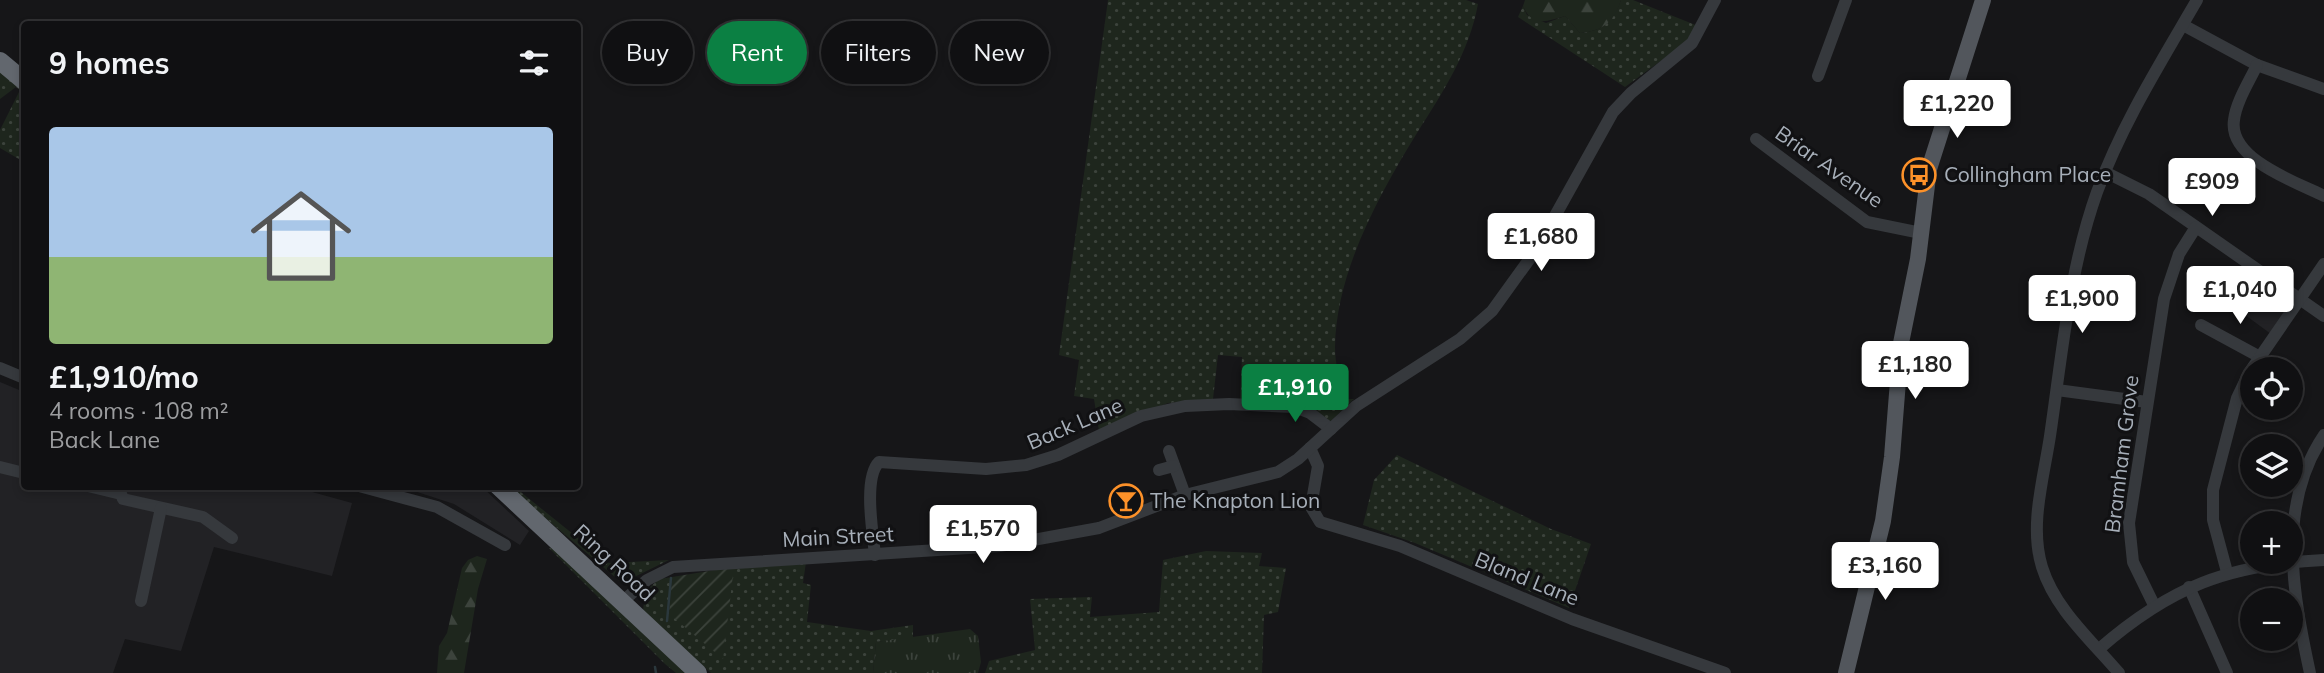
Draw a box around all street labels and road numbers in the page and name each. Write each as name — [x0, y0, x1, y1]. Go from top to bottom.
street label: Briar Avenue — [1771, 119, 1889, 213]
street label: Bramham Grove — [2098, 374, 2144, 534]
street label: Back Lane — [1023, 391, 1126, 455]
street label: Ring Road — [569, 518, 661, 606]
street label: Main Street — [782, 520, 894, 552]
street label: Bland Lane — [1471, 545, 1583, 611]

